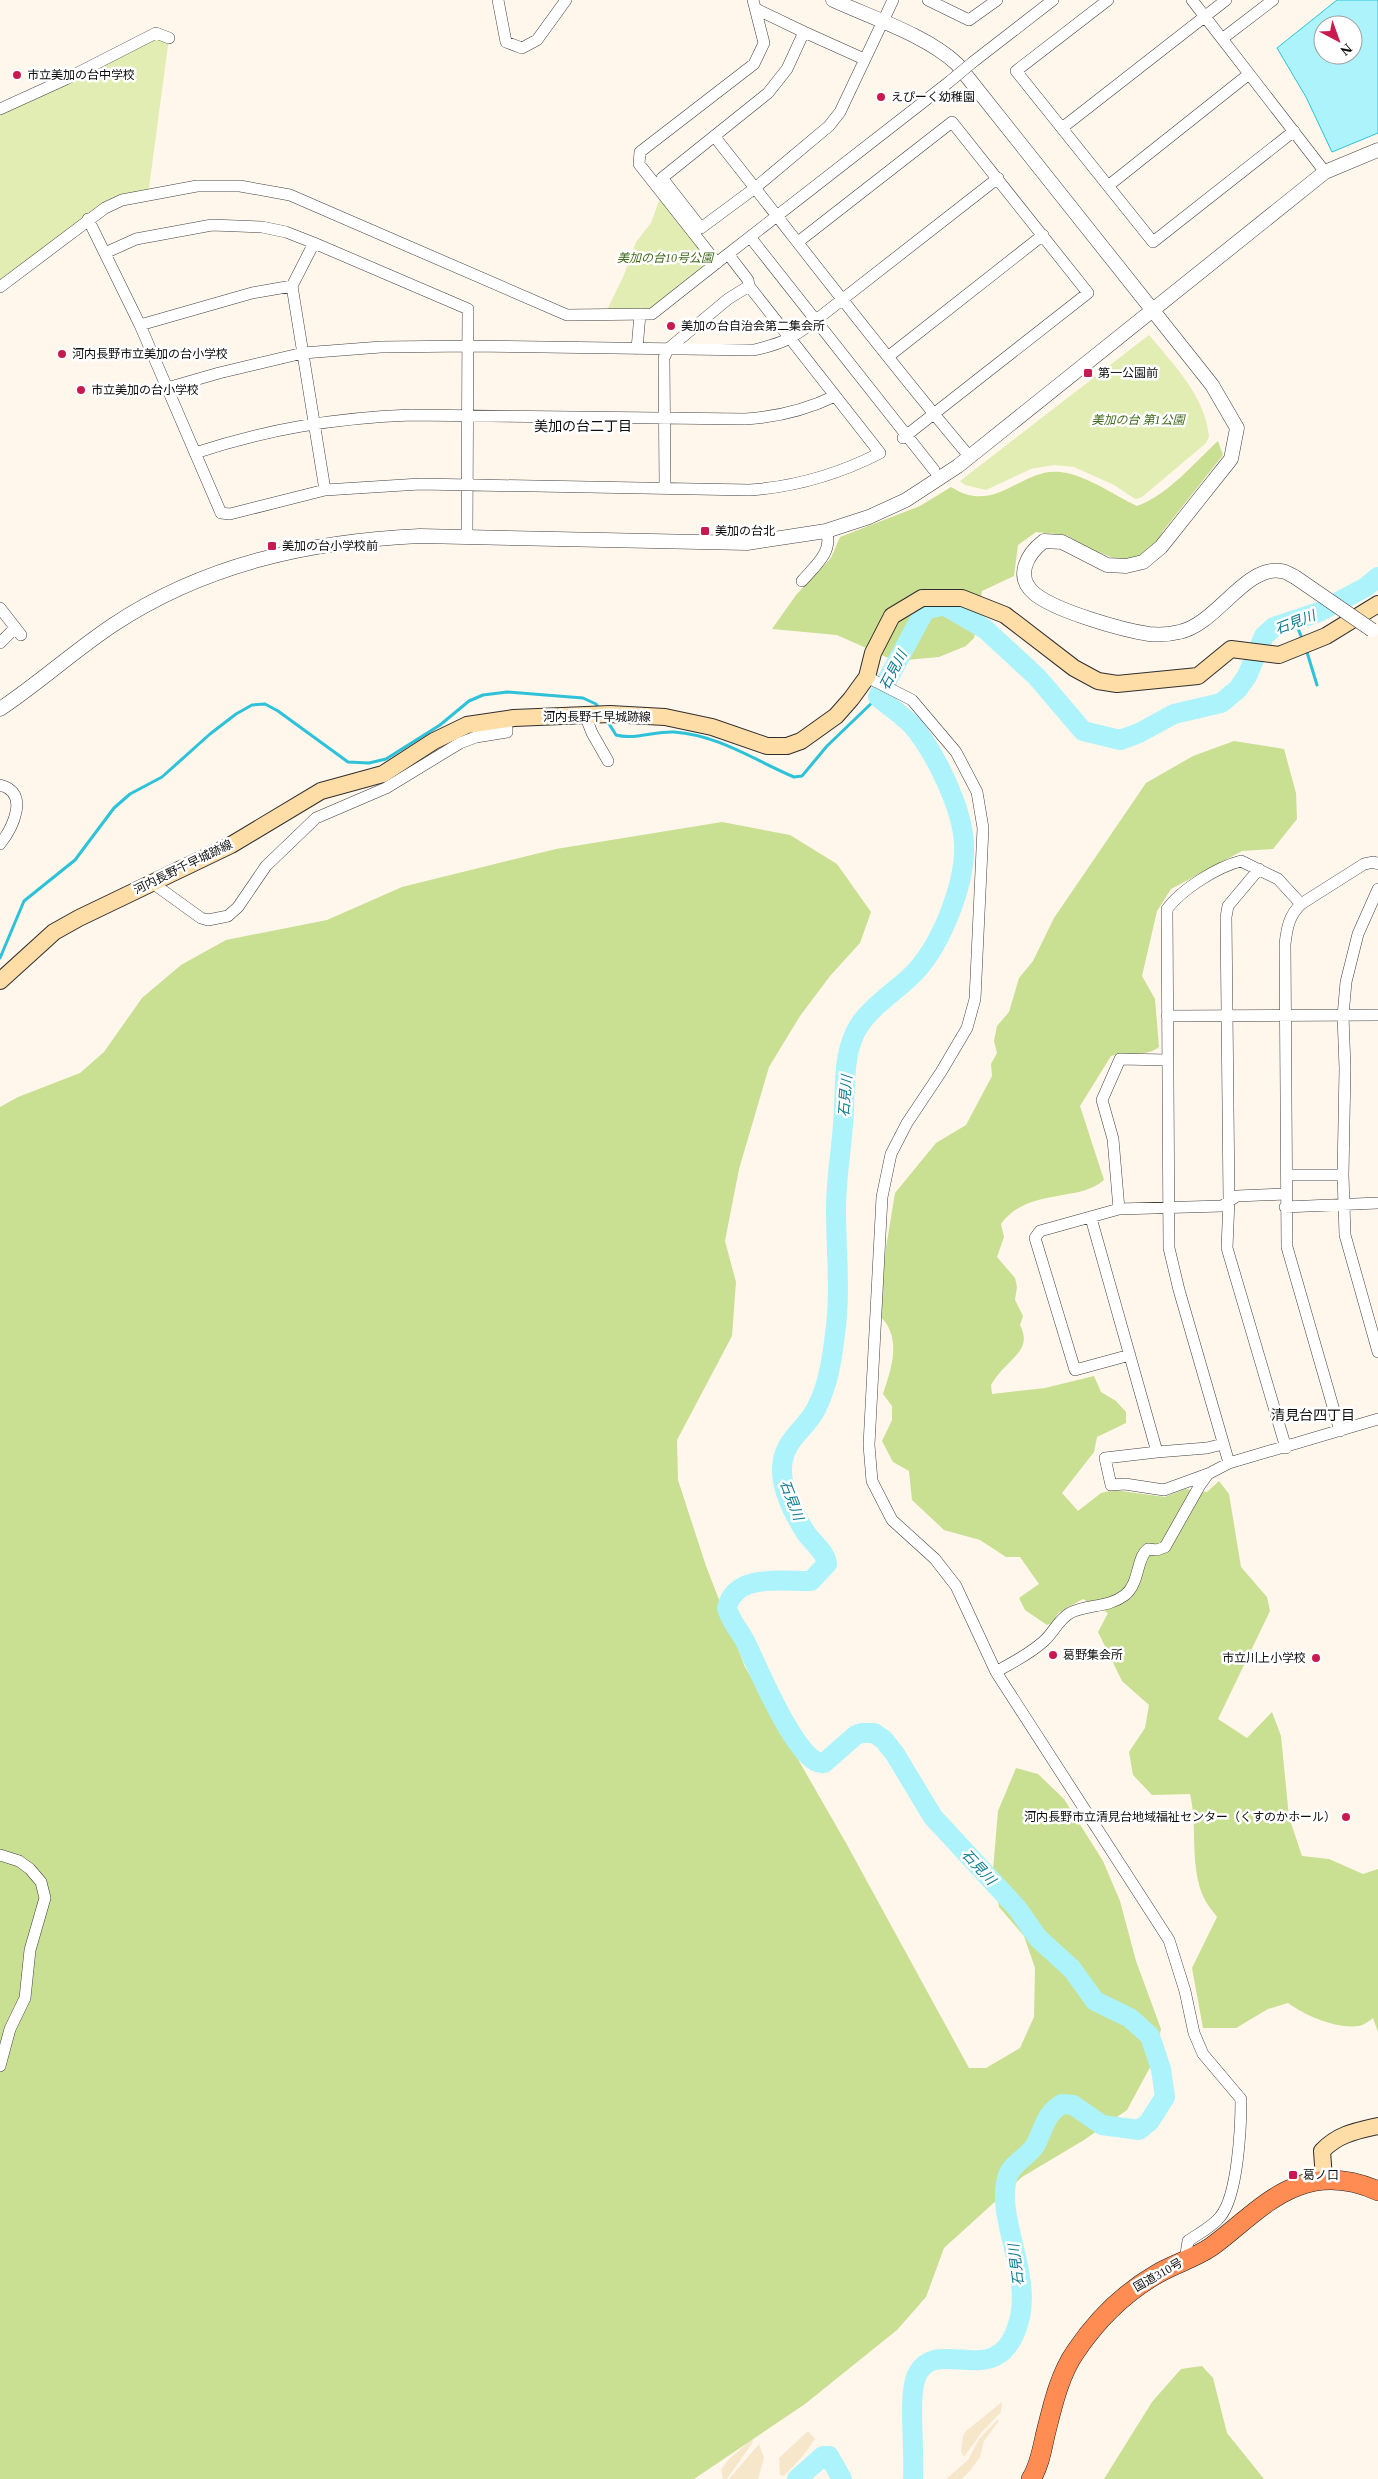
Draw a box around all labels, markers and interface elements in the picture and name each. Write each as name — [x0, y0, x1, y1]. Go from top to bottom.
north arrow — [1313, 15, 1363, 65]
text: N — [1337, 40, 1355, 58]
place label: 市立美加の台中学校 — [27, 68, 135, 82]
marker: 市立美加の台中学校 — [11, 69, 23, 81]
place label: えぴーく幼稚園 — [891, 90, 975, 104]
marker: えぴーく幼稚園 — [875, 91, 887, 103]
park label: 美加の台10号公園 — [617, 251, 715, 265]
place label: 美加の台自治会第二集会所 — [681, 319, 825, 333]
marker: 美加の台自治会第二集会所 — [665, 320, 677, 332]
place label: 河内長野市立美加の台小学校 — [72, 347, 228, 361]
marker: 河内長野市立美加の台小学校 — [56, 348, 68, 360]
place label: 第一公園前 — [1098, 366, 1158, 380]
marker: 第一公園前 — [1082, 367, 1094, 379]
place label: 市立美加の台小学校 — [91, 383, 199, 397]
marker: 市立美加の台小学校 — [75, 384, 87, 396]
park label: 美加の台 第1公園 — [1091, 413, 1186, 427]
district label: 美加の台二丁目 — [534, 418, 632, 434]
place label: 美加の台北 — [715, 524, 775, 538]
marker: 美加の台北 — [699, 525, 711, 537]
place label: 美加の台小学校前 — [282, 539, 378, 553]
marker: 美加の台小学校前 — [266, 540, 278, 552]
water label: 石見川 — [1273, 607, 1319, 637]
water label: 石見川 — [877, 646, 911, 692]
street label: 河内長野千早城跡線 — [543, 710, 651, 724]
street label: 河内長野千早城跡線 — [131, 837, 235, 897]
water label: 石見川 — [836, 1072, 855, 1118]
district label: 清見台四丁目 — [1271, 1407, 1355, 1423]
water label: 石見川 — [777, 1478, 807, 1524]
place label: 葛野集会所 — [1063, 1648, 1123, 1662]
marker: 葛野集会所 — [1047, 1649, 1059, 1661]
place label: 市立川上小学校 — [1222, 1651, 1306, 1665]
marker: 市立川上小学校 — [1310, 1652, 1322, 1664]
place label: 河内長野市立清見台地域福祉センター（くすのかホール） — [1024, 1810, 1336, 1824]
marker: 河内長野市立清見台地域福祉センター（くすのかホール） — [1340, 1811, 1352, 1823]
water label: 石見川 — [959, 1847, 1000, 1889]
place label: 葛ノ口 — [1303, 2168, 1339, 2182]
marker: 葛ノ口 — [1287, 2169, 1299, 2181]
water label: 石見川 — [1006, 2241, 1026, 2287]
street label: 国道310号 — [1131, 2255, 1185, 2295]

